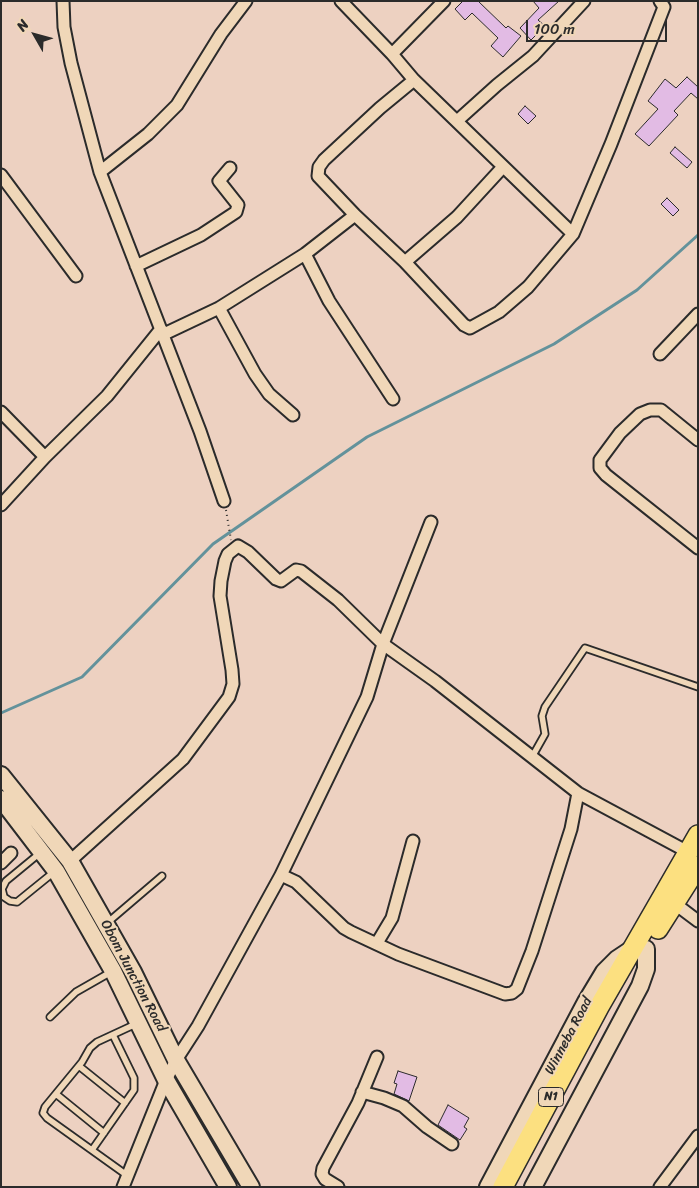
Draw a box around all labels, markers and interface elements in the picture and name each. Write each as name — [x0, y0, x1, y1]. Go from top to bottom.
north arrow — [10, 10, 60, 60]
scale bar — [529, 10, 670, 42]
text: N — [10, 14, 36, 37]
text: 100 m — [534, 16, 575, 42]
street label: Obom Junction Road — [96, 917, 170, 1035]
street label: Winneba Road — [542, 994, 596, 1078]
road number: N1 — [538, 1088, 564, 1106]

